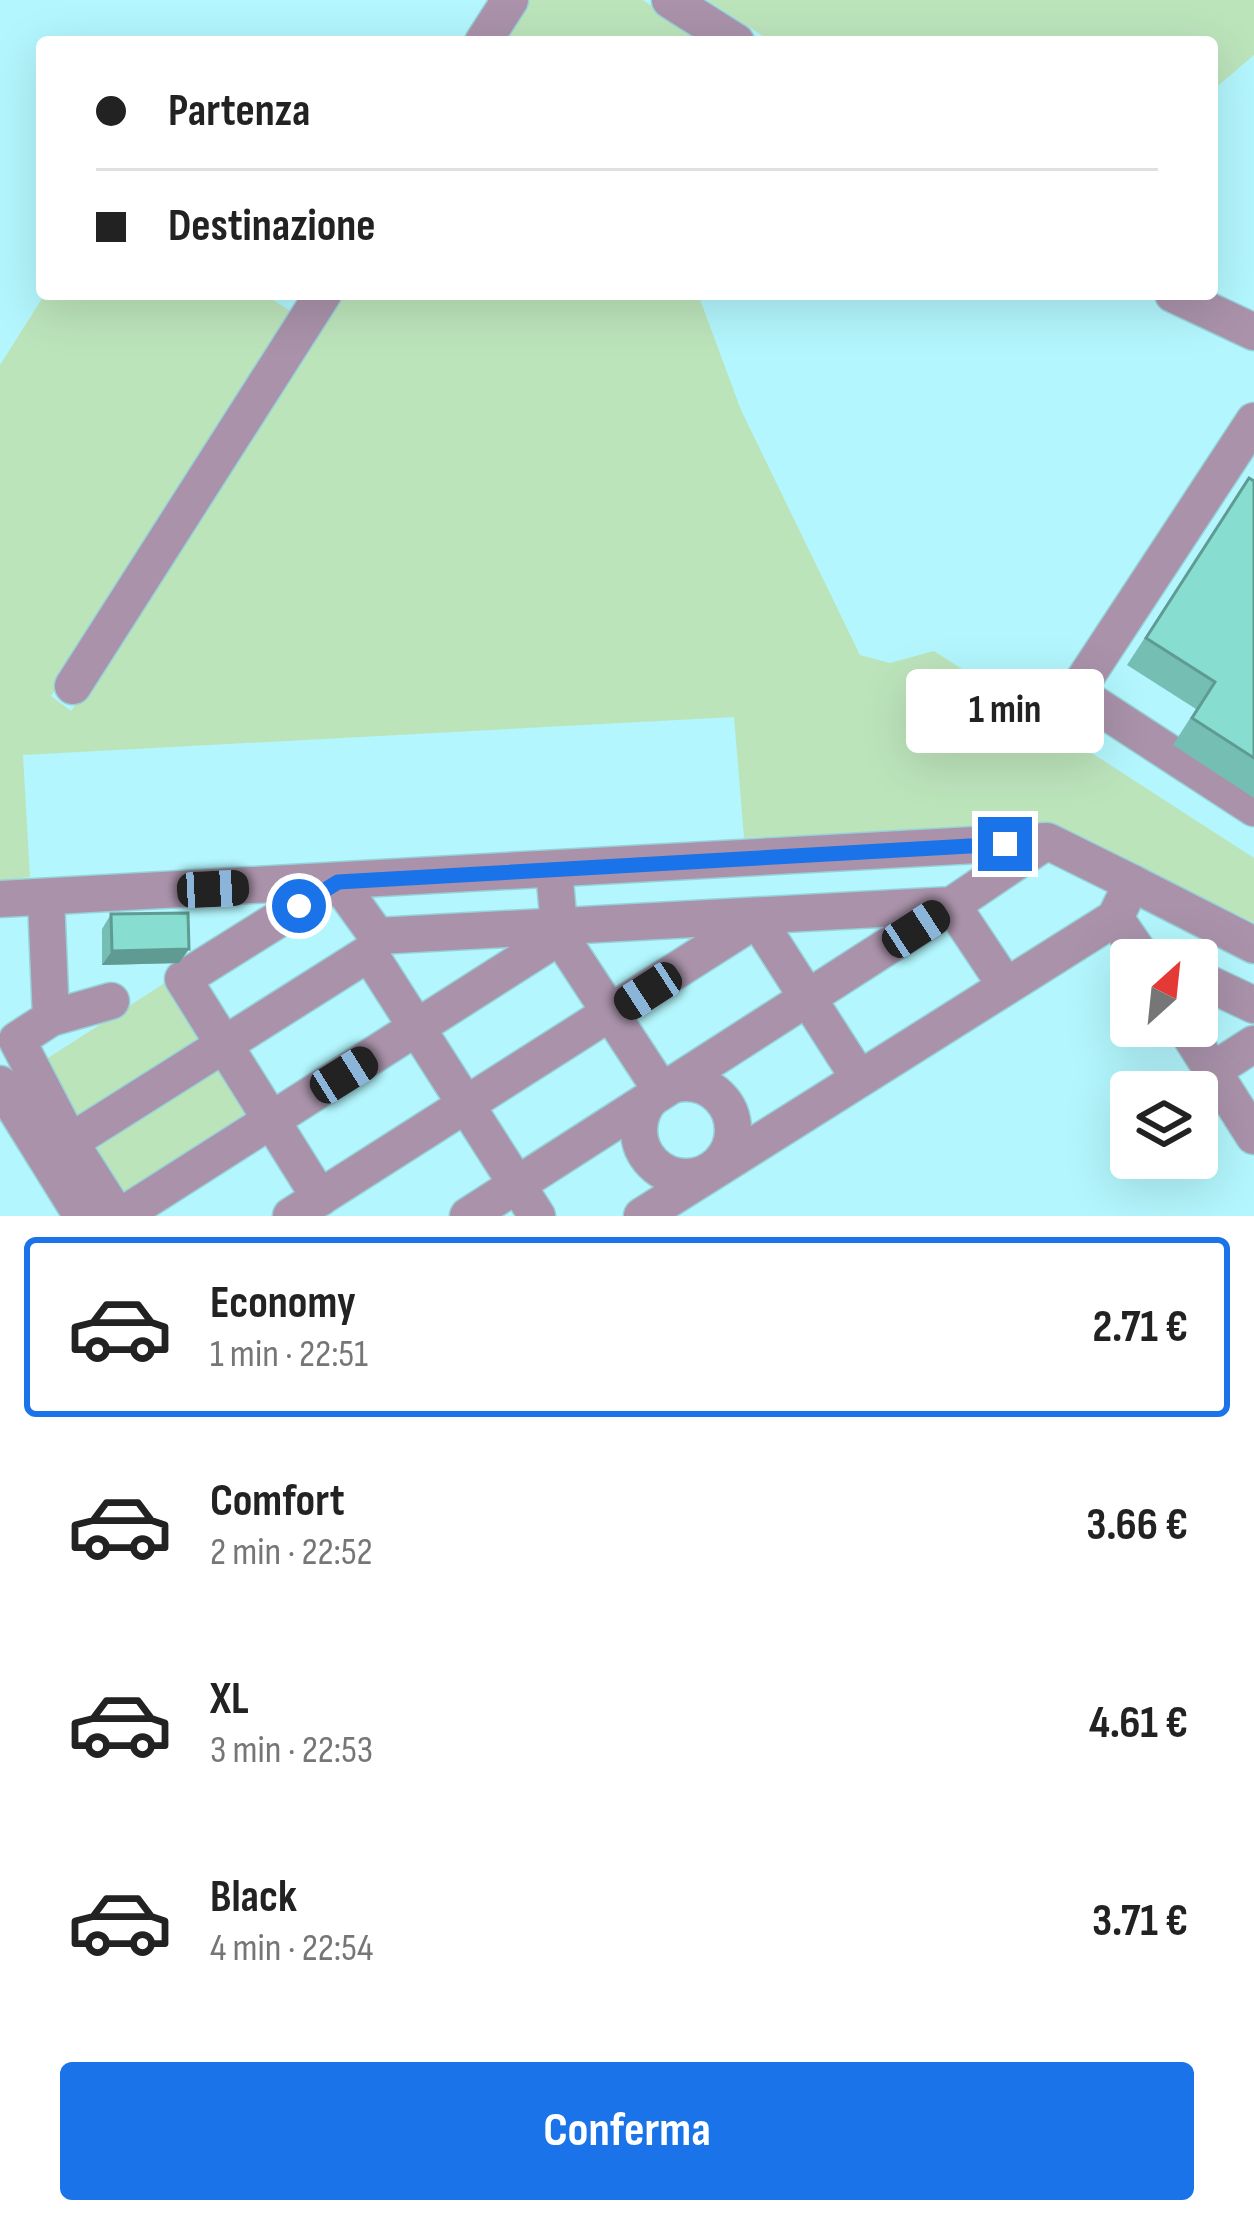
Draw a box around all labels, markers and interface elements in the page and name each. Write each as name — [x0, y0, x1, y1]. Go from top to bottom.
text: Partenza — [168, 84, 310, 139]
text: Destinazione — [168, 199, 376, 254]
callout: 1 min — [906, 670, 1104, 754]
text: 1 min — [969, 687, 1041, 734]
route end — [978, 817, 1032, 871]
car — [176, 869, 250, 909]
route start — [272, 879, 326, 933]
car — [876, 894, 956, 964]
north arrow — [1110, 939, 1218, 1047]
map controls — [1110, 939, 1218, 1179]
car — [608, 956, 688, 1026]
car — [304, 1041, 384, 1109]
button: layers — [1110, 1071, 1218, 1179]
icon: car — [66, 1273, 174, 1381]
text: Economy — [210, 1276, 356, 1331]
text: 2.71 € — [1092, 1300, 1188, 1355]
text: 1 min · 22:51 — [210, 1331, 368, 1378]
icon: car — [66, 1471, 174, 1579]
text: Comfort — [210, 1474, 345, 1529]
text: 3.66 € — [1086, 1498, 1188, 1553]
text: 2 min · 22:52 — [210, 1529, 373, 1576]
icon: car — [66, 1669, 174, 1777]
text: XL — [210, 1672, 249, 1727]
text: 4.61 € — [1089, 1696, 1188, 1751]
text: 3 min · 22:53 — [210, 1727, 373, 1774]
icon: car — [66, 1867, 174, 1975]
text: Black — [210, 1870, 297, 1925]
text: 3.71 € — [1092, 1894, 1188, 1949]
text: 4 min · 22:54 — [210, 1925, 373, 1972]
button: Conferma — [60, 2062, 1194, 2200]

